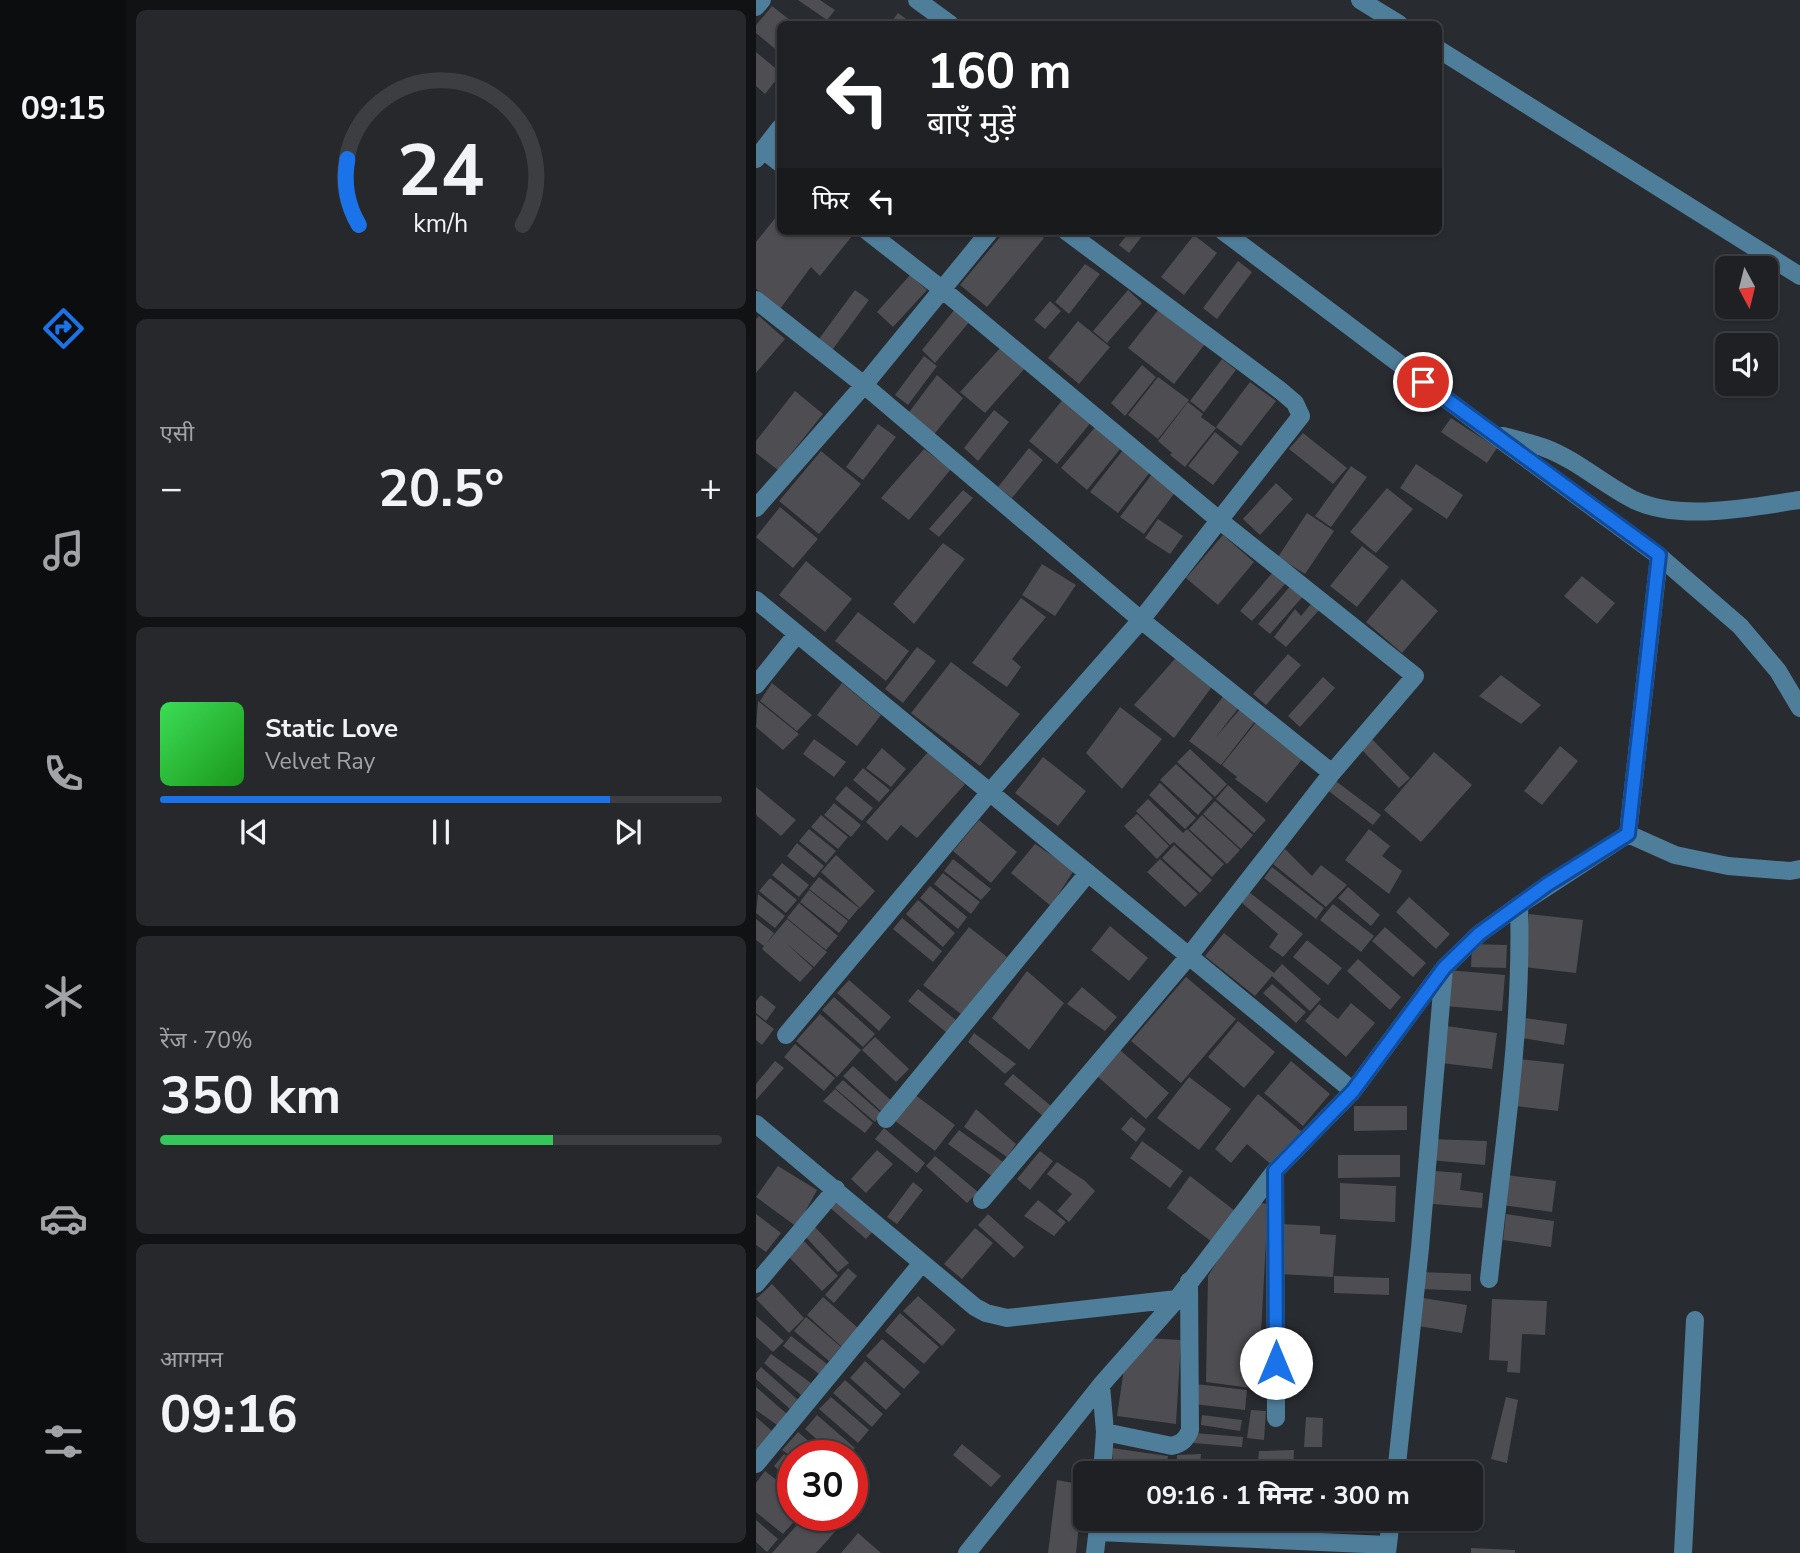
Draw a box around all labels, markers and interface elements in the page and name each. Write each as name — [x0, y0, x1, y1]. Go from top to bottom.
text: 160 m — [927, 38, 1071, 105]
icon: left — [812, 49, 903, 140]
text: 09:15 — [21, 87, 105, 130]
text: बाएँ मुड़ें — [927, 102, 1016, 145]
text: 24 — [397, 122, 485, 222]
icon: left — [863, 182, 901, 220]
text: फिर — [812, 183, 849, 218]
text: km/h — [413, 207, 469, 241]
north arrow — [1715, 256, 1778, 318]
map controls — [1715, 256, 1778, 396]
icon: directions — [39, 304, 88, 353]
button: sound — [1715, 333, 1778, 396]
pin — [1393, 352, 1453, 412]
icon: arrive — [1404, 363, 1442, 401]
text: एसी — [160, 418, 194, 449]
text: 20.5° — [378, 453, 504, 524]
text: − — [160, 463, 183, 514]
text: + — [699, 463, 722, 514]
icon: music — [39, 526, 88, 575]
text: Static Love — [265, 711, 398, 746]
text: Velvet Ray — [265, 746, 375, 777]
icon: phone — [39, 749, 88, 798]
icon: previous — [235, 813, 273, 851]
icon: pause — [422, 813, 460, 851]
icon: next — [609, 813, 647, 851]
icon: climate — [39, 972, 88, 1021]
text: रेंज · 70% — [160, 1025, 253, 1056]
text: 350 km — [160, 1060, 341, 1131]
icon: car — [39, 1194, 88, 1243]
position arrow — [1239, 1326, 1313, 1400]
text: आगमन — [160, 1344, 223, 1375]
text: 09:16 — [160, 1379, 298, 1450]
icon: filters — [39, 1417, 88, 1466]
speed limit sign: 30 — [777, 1440, 868, 1531]
text: 09:16 · 1 मिनट · 300 m — [1146, 1478, 1410, 1513]

